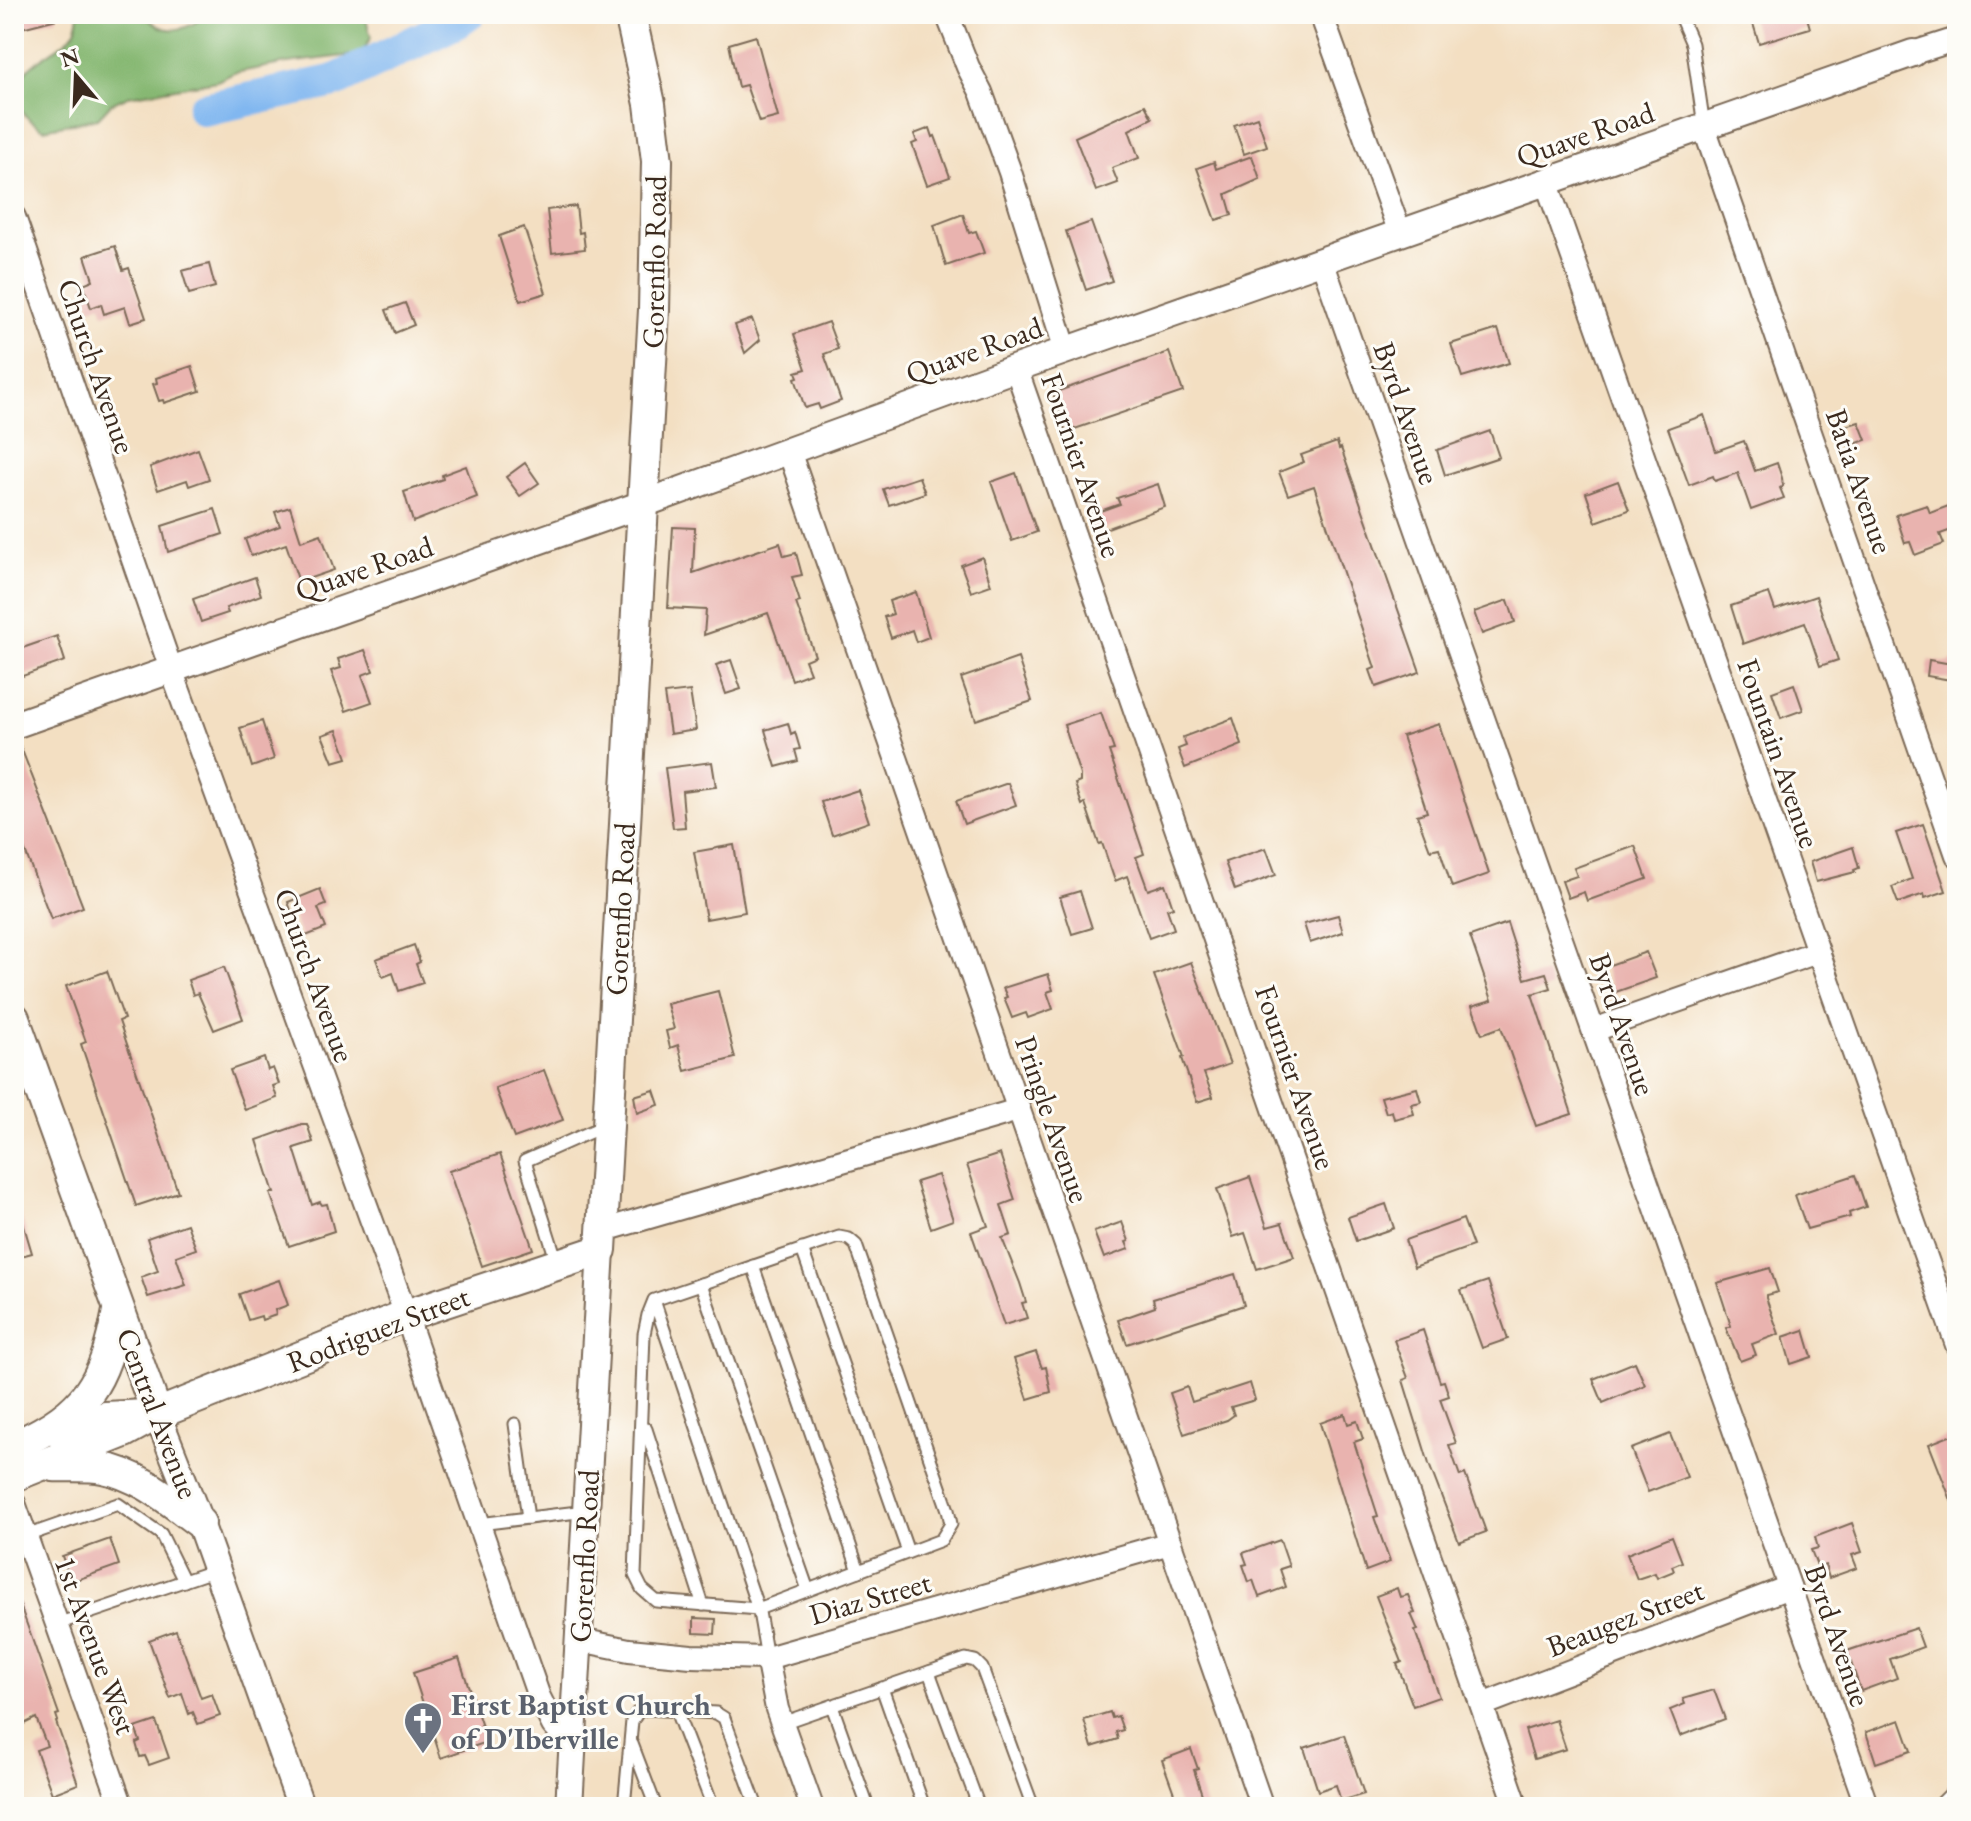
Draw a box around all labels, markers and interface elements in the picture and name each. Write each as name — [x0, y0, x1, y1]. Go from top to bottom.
north arrow — [36, 36, 116, 116]
text: N — [57, 41, 83, 74]
street label: Quave Road — [1511, 92, 1660, 176]
street label: Gorenflo Road — [633, 174, 675, 349]
street label: Church Avenue — [49, 273, 145, 459]
street label: Quave Road — [900, 307, 1049, 393]
street label: Byrd Avenue — [1364, 337, 1450, 489]
street label: Fournier Avenue — [1032, 368, 1132, 562]
street label: Batia Avenue — [1817, 404, 1903, 558]
street label: Quave Road — [290, 526, 439, 610]
street label: Fountain Avenue — [1728, 653, 1830, 853]
street label: Gorenflo Road — [596, 821, 644, 996]
street label: Church Avenue — [265, 883, 365, 1067]
street label: Byrd Avenue — [1580, 948, 1666, 1100]
street label: Fournier Avenue — [1246, 980, 1346, 1174]
street label: Pringle Avenue — [1006, 1030, 1100, 1208]
street label: Rodriguez Street — [281, 1276, 475, 1382]
street label: Central Avenue — [108, 1322, 208, 1504]
street label: Gorenflo Road — [560, 1468, 608, 1643]
street label: 1st Avenue West — [46, 1551, 146, 1740]
street label: Byrd Avenue — [1795, 1559, 1881, 1711]
street label: Diaz Street — [805, 1562, 936, 1634]
street label: Beaugez Street — [1541, 1570, 1710, 1666]
place label: First Baptist Church of D'Iberville — [451, 1685, 711, 1758]
church icon: First Baptist Church of D'Iberville — [402, 1700, 444, 1755]

